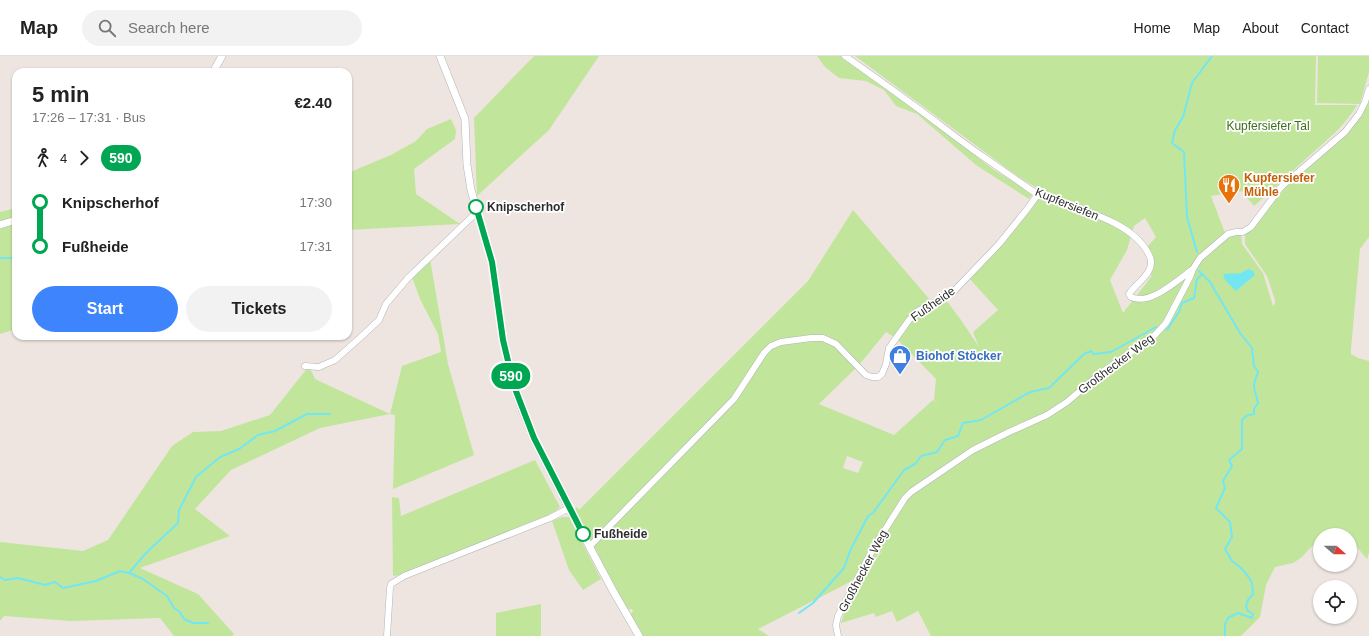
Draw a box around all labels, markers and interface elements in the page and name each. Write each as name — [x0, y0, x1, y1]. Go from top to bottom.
search box — [82, 10, 362, 46]
text: Map — [20, 17, 58, 38]
icon: search — [96, 17, 118, 39]
text: Search here — [128, 19, 210, 36]
text: Home — [1134, 20, 1171, 36]
text: Map — [1193, 20, 1220, 36]
text: About — [1242, 20, 1279, 36]
text: Contact — [1301, 20, 1349, 36]
text: 5 min — [32, 82, 89, 107]
text: €2.40 — [294, 94, 332, 111]
text: 17:26 – 17:31 · Bus — [32, 110, 145, 125]
park label: Kupfersiefer Tal — [1226, 119, 1310, 133]
icon: walk — [32, 147, 54, 169]
icon: forward — [73, 147, 95, 169]
text: 590 — [109, 150, 133, 166]
text: 4 — [60, 151, 67, 166]
place label: Kupfersiefer Mühle — [1244, 171, 1315, 199]
restaurant icon: Kupfersiefer Mühle — [1216, 172, 1242, 205]
street label: Kupfersiefen — [1033, 185, 1101, 223]
text: Knipscherhof — [62, 194, 159, 211]
text: 17:30 — [299, 195, 332, 210]
marker: Knipscherhof — [468, 199, 484, 215]
place label: Knipscherhof — [487, 200, 565, 214]
text: Fußheide — [62, 238, 129, 255]
text: 17:31 — [299, 239, 332, 254]
street label: Fußheide — [908, 284, 958, 324]
button: Start — [32, 286, 178, 332]
button: Tickets — [186, 286, 332, 332]
street label: Großhecker Weg — [1075, 331, 1157, 397]
shop icon: Biohof Stöcker — [887, 343, 913, 376]
place label: Biohof Stöcker — [916, 349, 1002, 363]
line badge: 590 — [488, 363, 534, 389]
text: 590 — [499, 368, 523, 384]
marker: Fußheide — [575, 526, 591, 542]
place label: Fußheide — [594, 527, 648, 541]
street label: Großhecker Weg — [835, 527, 891, 615]
north arrow — [1313, 528, 1357, 572]
map controls — [1313, 528, 1357, 624]
button: locate — [1313, 580, 1357, 624]

